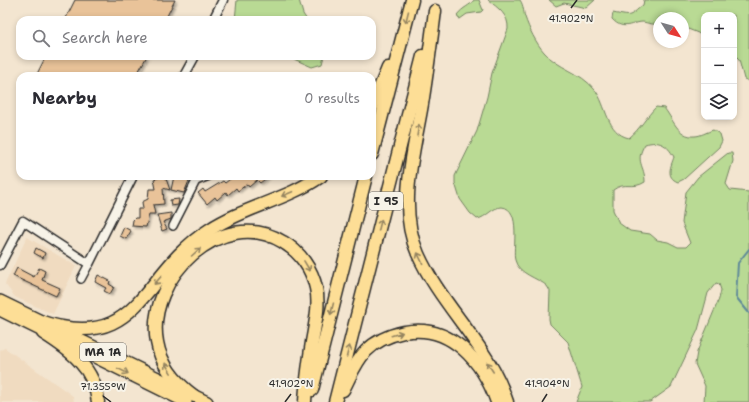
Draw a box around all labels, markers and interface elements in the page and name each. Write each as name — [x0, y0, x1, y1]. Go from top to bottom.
one-way arrow — [403, 10, 410, 23]
text: 41.902°N — [549, 12, 593, 25]
north arrow — [653, 12, 689, 48]
map controls — [701, 12, 737, 120]
button: + — [701, 12, 737, 48]
search box — [16, 16, 376, 60]
icon: search — [30, 27, 52, 49]
text: Search here — [62, 28, 148, 48]
button: − — [701, 48, 737, 84]
button: layers — [701, 84, 737, 120]
text: Nearby — [32, 87, 97, 109]
text: 0 results — [304, 90, 360, 107]
one-way arrow — [414, 124, 422, 137]
one-way arrow — [282, 191, 294, 199]
road number: I 95 — [369, 192, 403, 210]
one-way arrow — [377, 218, 384, 231]
one-way arrow — [190, 248, 201, 257]
one-way arrow — [416, 252, 423, 264]
one-way arrow — [304, 260, 312, 272]
one-way arrow — [153, 275, 162, 285]
one-way arrow — [328, 302, 336, 315]
one-way arrow — [391, 330, 404, 337]
road number: MA 1A — [80, 343, 126, 361]
one-way arrow — [345, 344, 352, 357]
one-way arrow — [486, 361, 494, 373]
one-way arrow — [163, 362, 171, 374]
one-way arrow — [116, 368, 128, 375]
text: 41.902°N — [269, 377, 313, 390]
text: 41.904°N — [524, 377, 570, 390]
text: 71.355°W — [80, 380, 126, 393]

